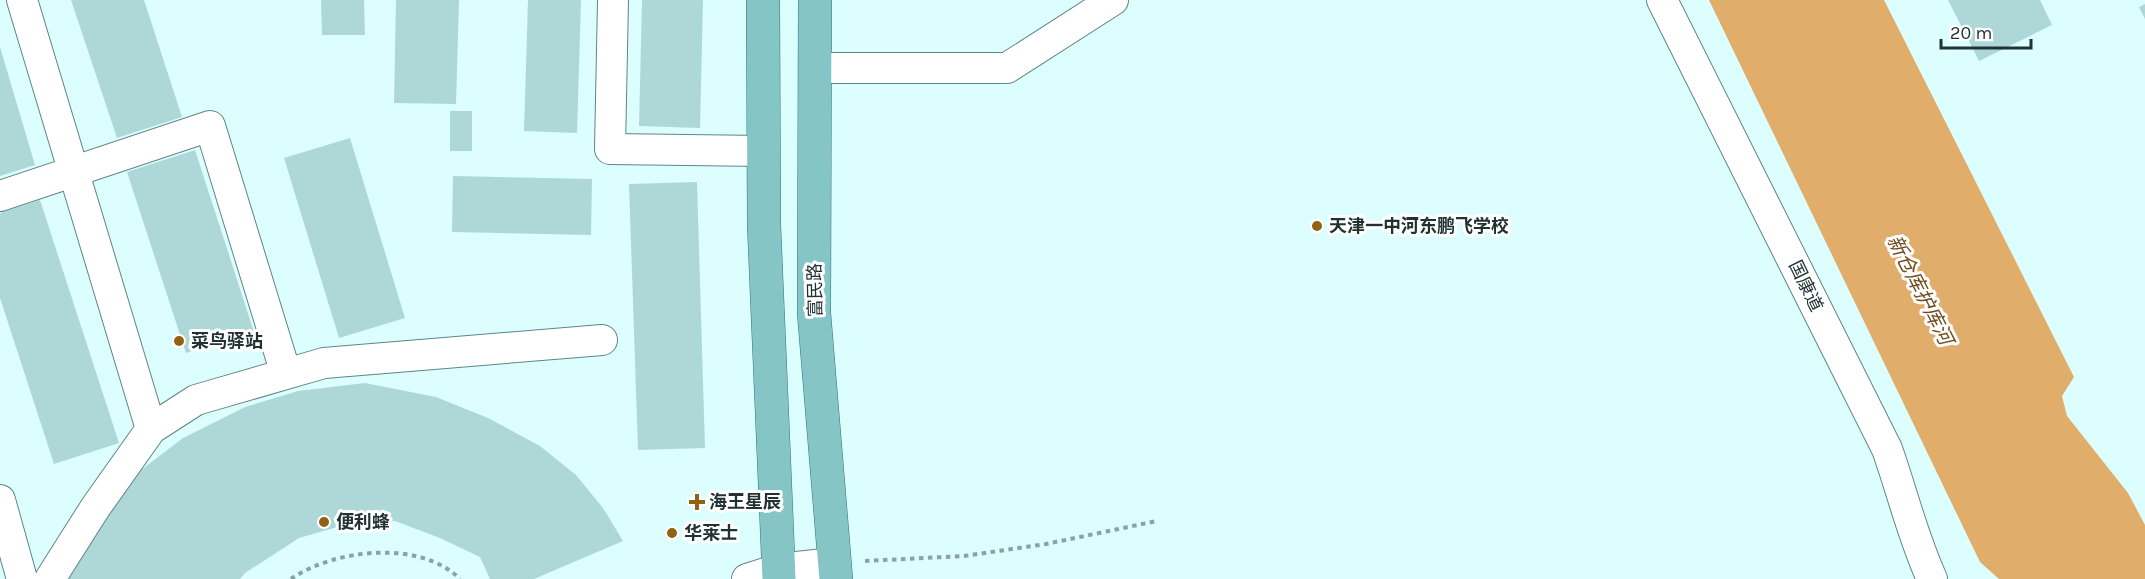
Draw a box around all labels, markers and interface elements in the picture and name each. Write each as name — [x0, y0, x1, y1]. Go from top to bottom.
scale bar — [1941, 12, 2031, 50]
text: 20 m — [1950, 22, 1992, 44]
place label: 天津一中河东鹏飞学校 — [1329, 215, 1509, 237]
marker: 天津一中河东鹏飞学校 — [1310, 219, 1324, 233]
water label: 新仓库护库河 — [1883, 231, 1959, 352]
street label: 国康道 — [1784, 257, 1828, 315]
street label: 富民路 — [804, 263, 826, 317]
place label: 菜鸟驿站 — [191, 330, 263, 352]
marker: 菜鸟驿站 — [172, 334, 186, 348]
place label: 海王星辰 — [709, 491, 781, 513]
marker: 海王星辰 — [690, 495, 704, 509]
place label: 便利蜂 — [336, 511, 390, 533]
marker: 便利蜂 — [317, 515, 331, 529]
place label: 华莱士 — [684, 522, 738, 544]
marker: 华莱士 — [665, 526, 679, 540]

